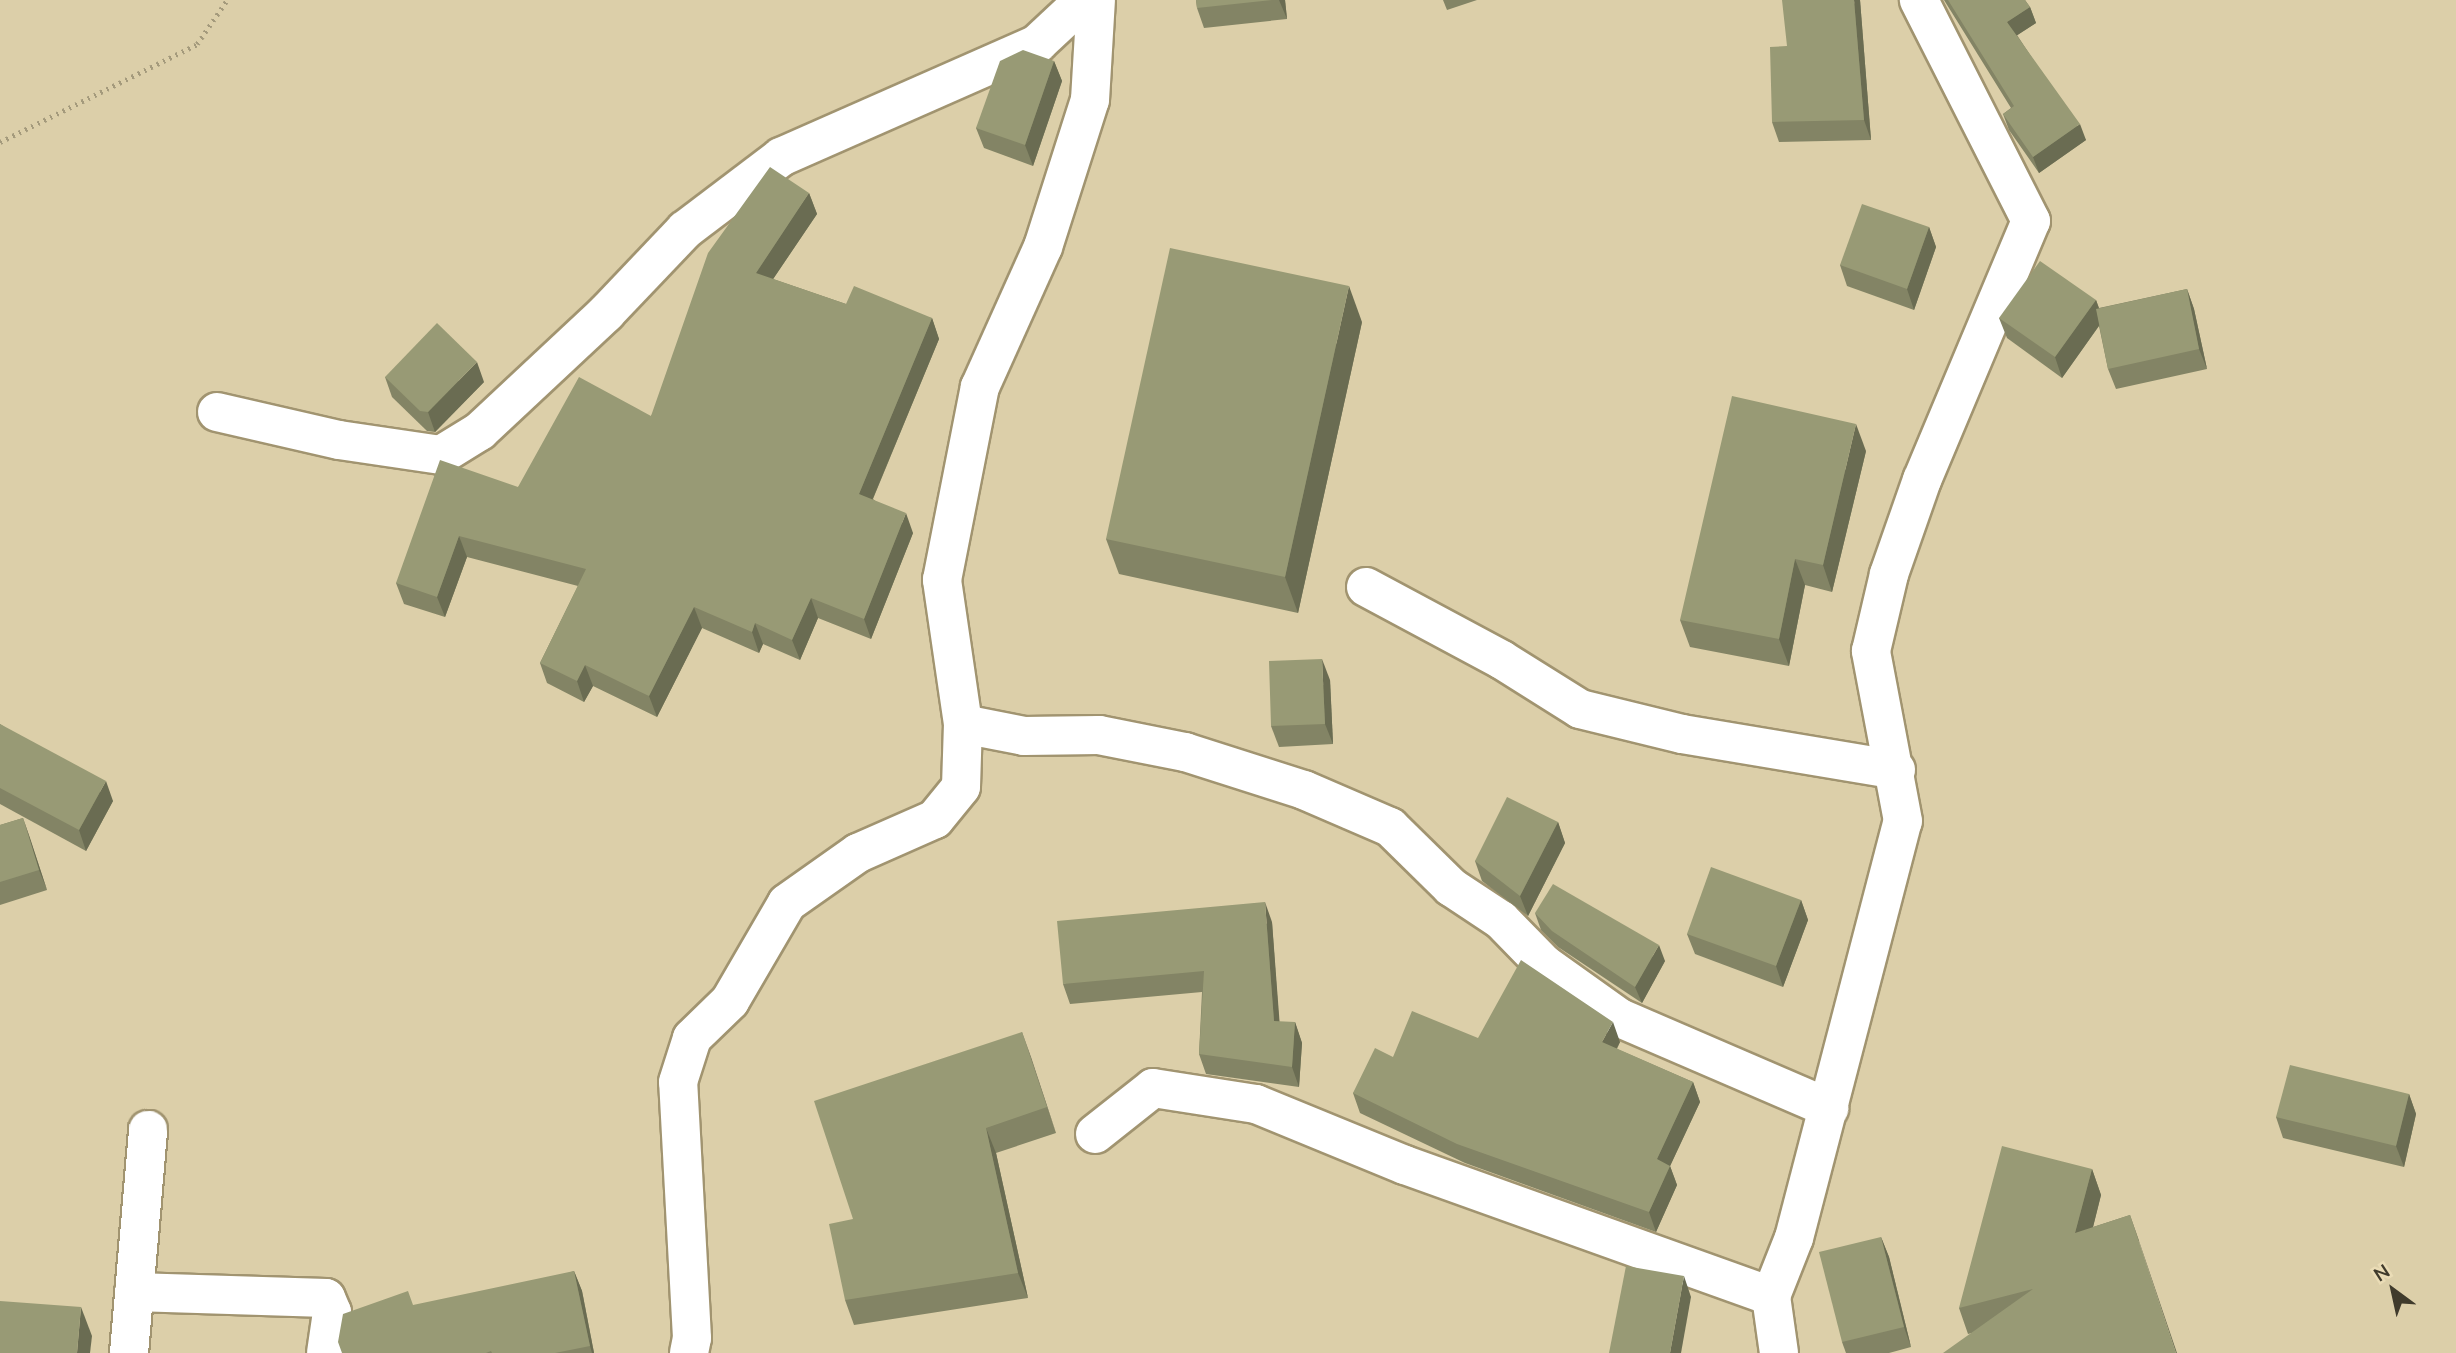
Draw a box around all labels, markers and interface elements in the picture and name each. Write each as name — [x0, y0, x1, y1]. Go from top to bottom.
north arrow — [2358, 1255, 2428, 1325]
text: N — [2369, 1258, 2394, 1286]

